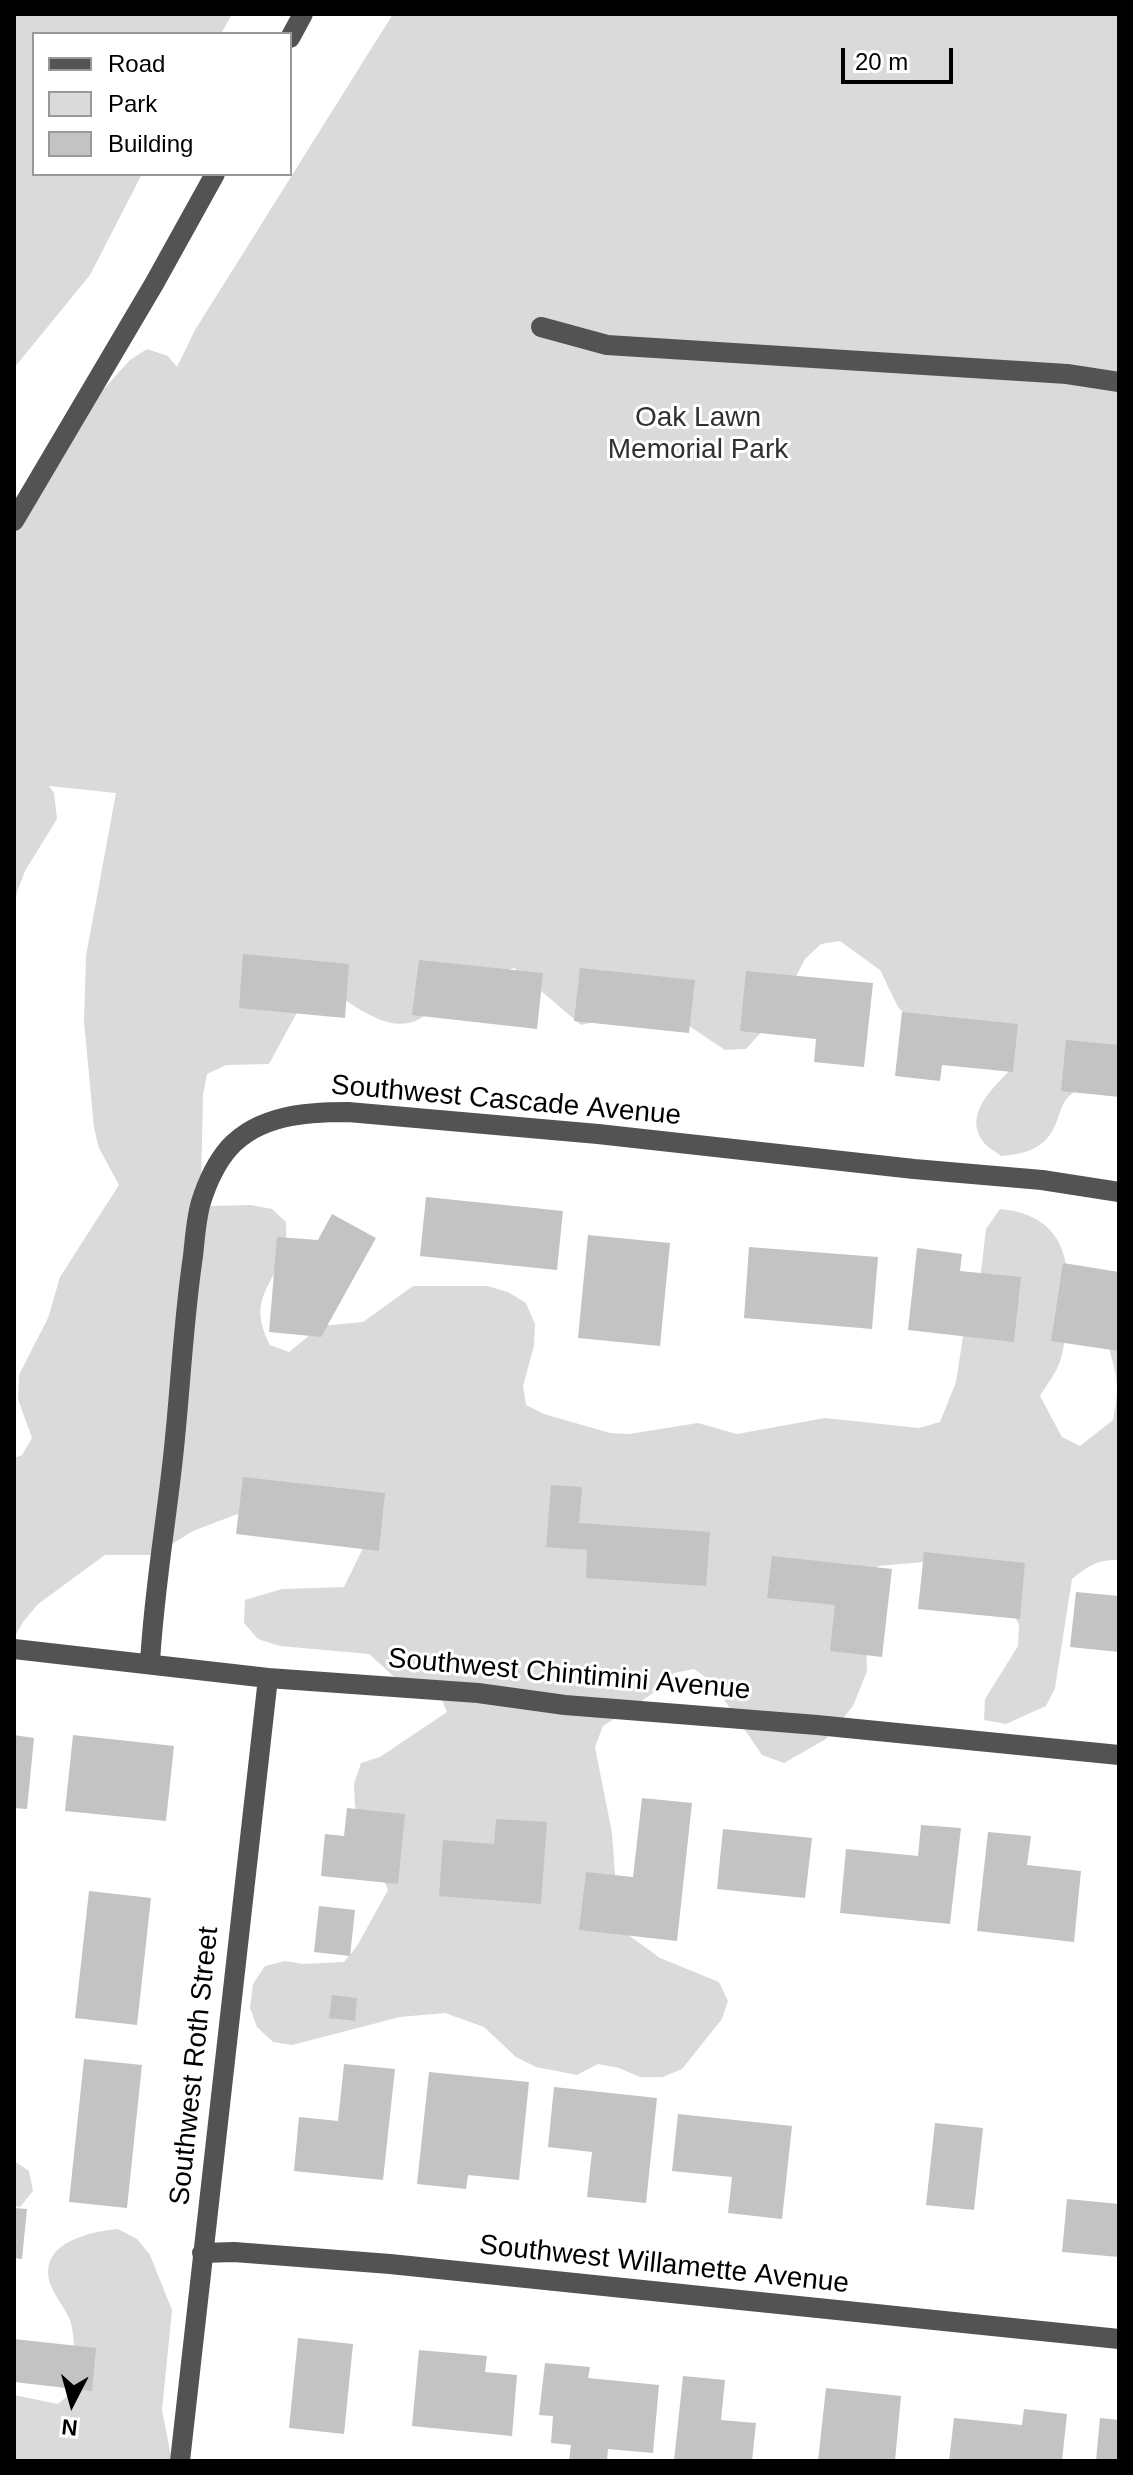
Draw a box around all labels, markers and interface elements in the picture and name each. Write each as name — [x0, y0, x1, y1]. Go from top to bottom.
legend — [32, 32, 292, 176]
scale bar — [845, 32, 957, 82]
text: 20 m — [855, 48, 908, 75]
text: Road — [108, 50, 165, 77]
text: Park — [108, 90, 157, 117]
text: Building — [108, 130, 193, 157]
park label: Oak Lawn Memorial Park — [608, 401, 788, 467]
street label: Southwest Cascade Avenue — [330, 1069, 682, 1133]
street label: Southwest Chintimini Avenue — [386, 1642, 752, 1708]
street label: Southwest Roth Street — [164, 1925, 226, 2207]
street label: Southwest Willamette Avenue — [478, 2229, 850, 2301]
north arrow — [32, 2363, 112, 2443]
text: N — [60, 2414, 79, 2441]

